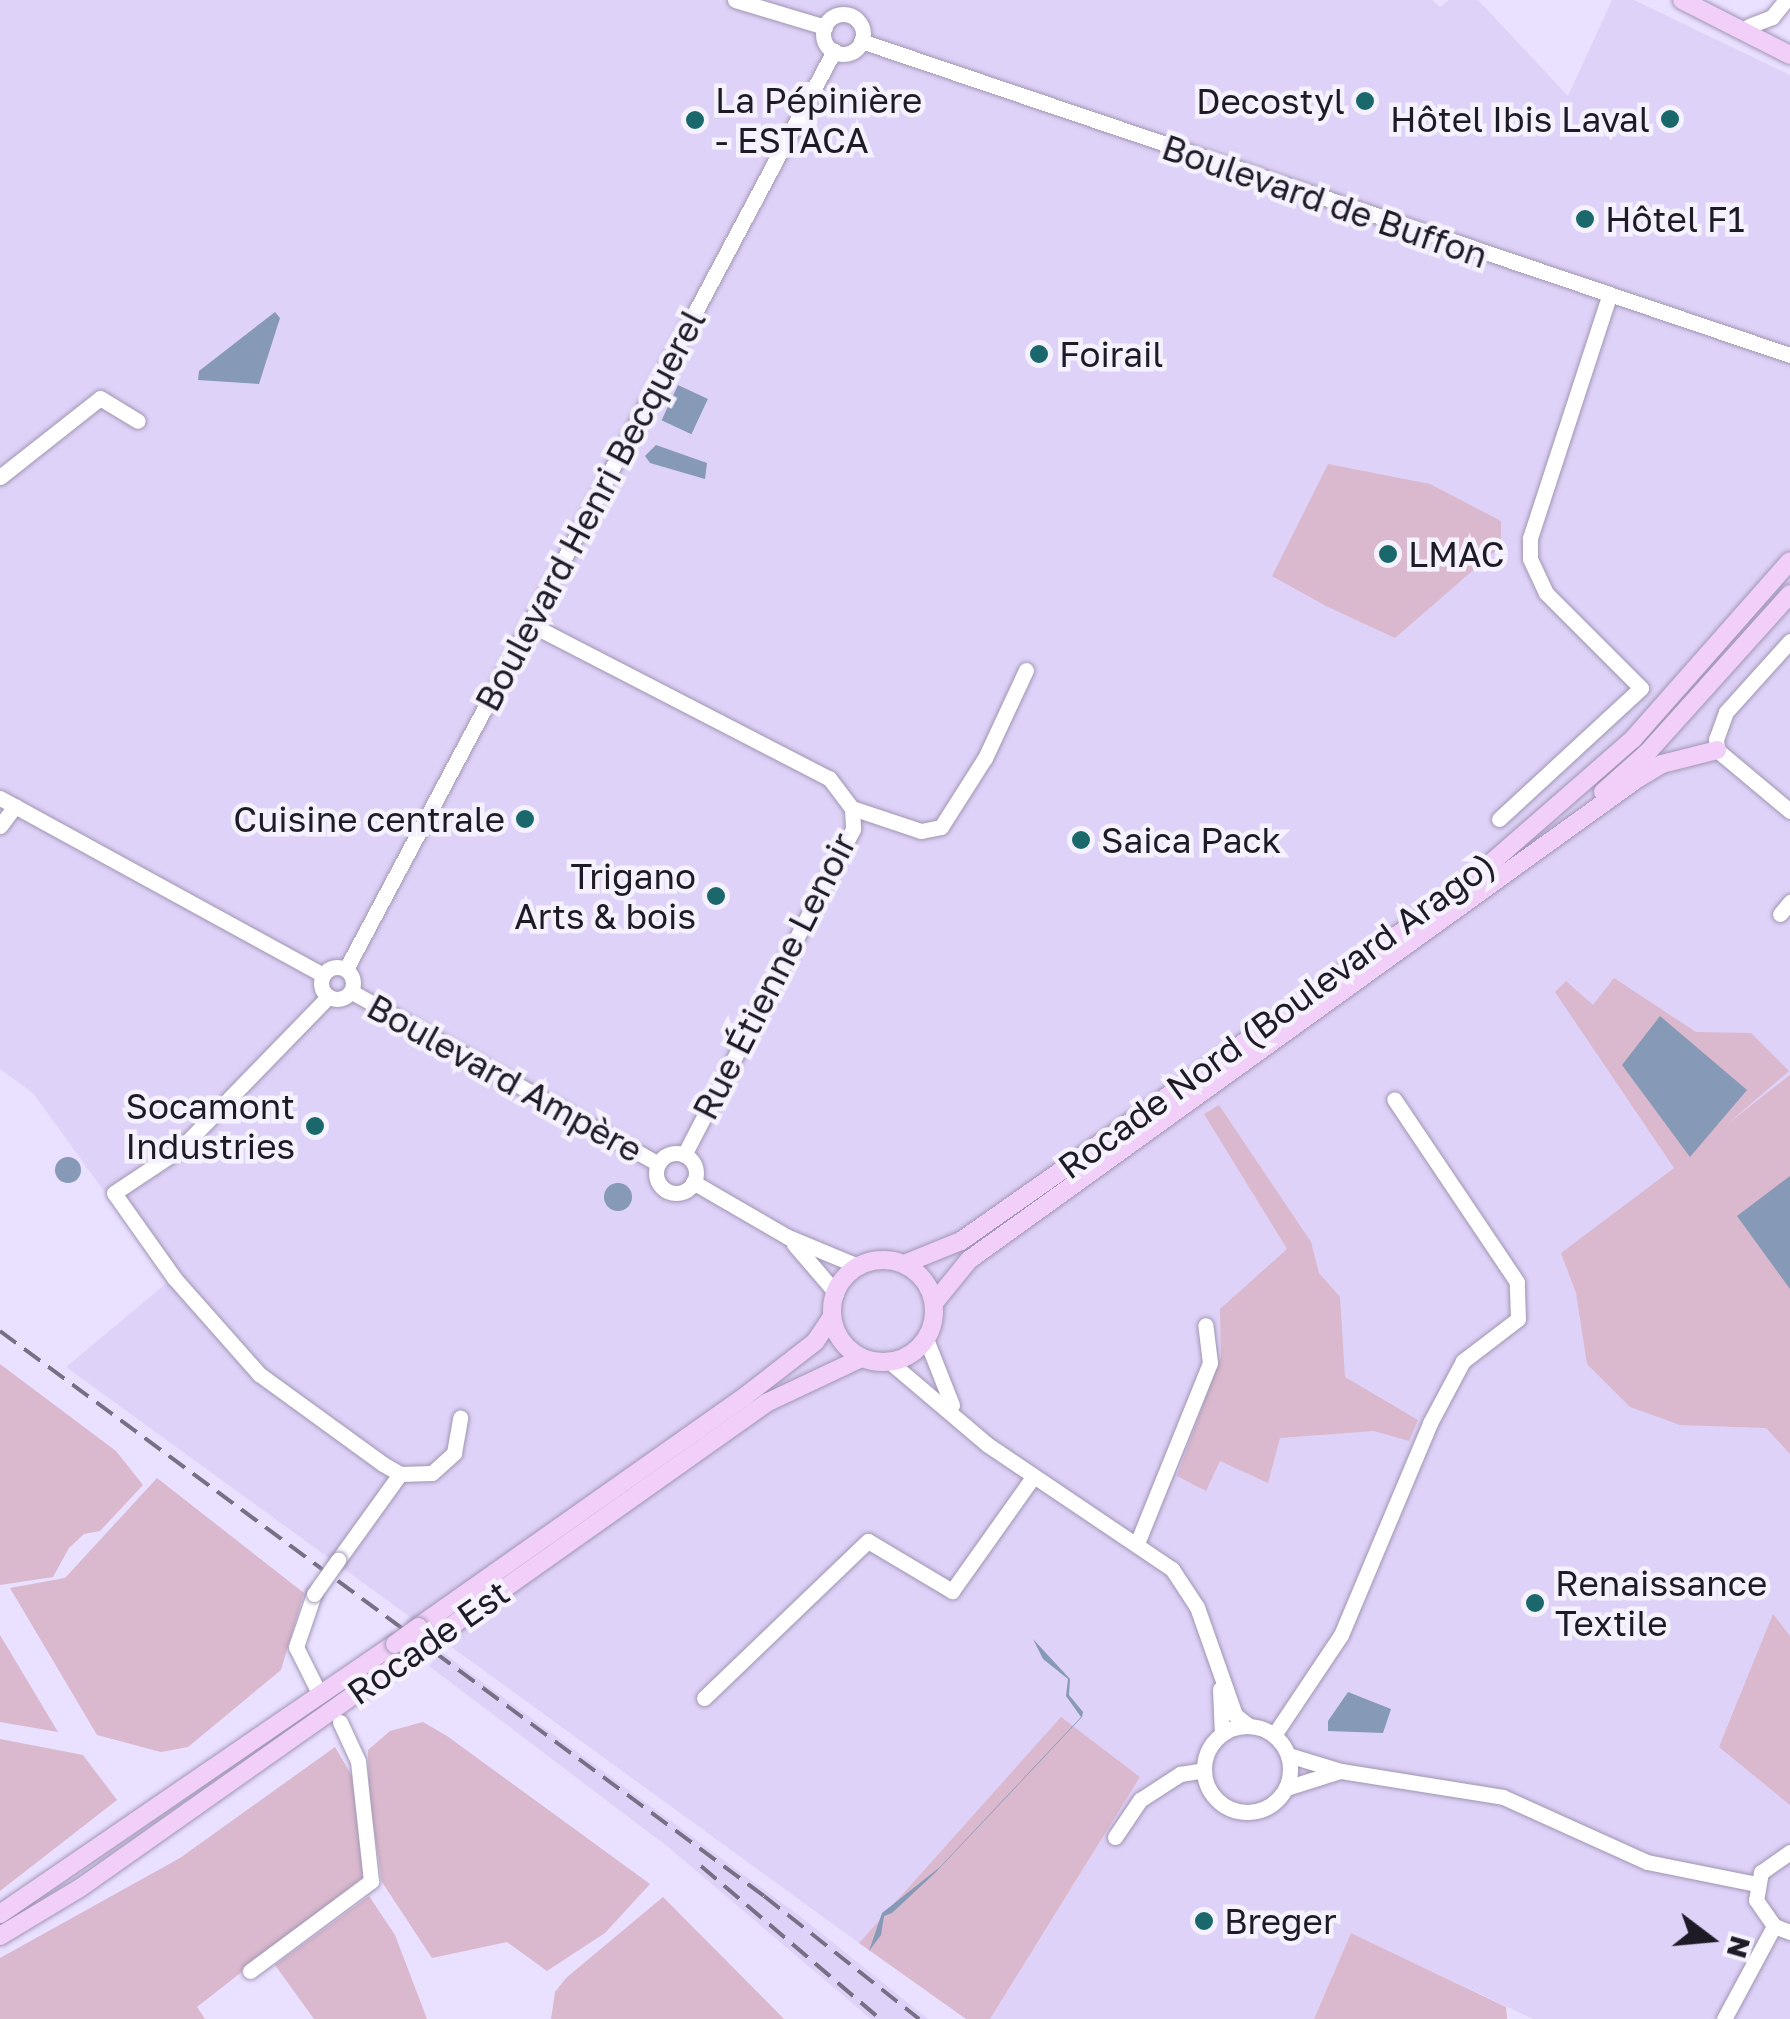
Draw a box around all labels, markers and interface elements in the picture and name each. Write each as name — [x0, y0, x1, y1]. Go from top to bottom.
place label: La Pépinière - ESTACA — [715, 79, 922, 161]
place label: Decostyl — [1196, 80, 1345, 122]
marker: Decostyl — [1354, 90, 1376, 112]
place label: Hôtel Ibis Laval — [1390, 98, 1650, 140]
marker: Hôtel Ibis Laval — [1659, 108, 1681, 130]
marker: La Pépinière - ESTACA — [684, 109, 706, 131]
street label: Boulevard de Buffon — [1157, 126, 1493, 276]
place label: Hôtel F1 — [1605, 198, 1745, 240]
marker: Hôtel F1 — [1574, 208, 1596, 230]
street label: Boulevard Henri Becquerel — [466, 302, 714, 718]
place label: Foirail — [1059, 333, 1164, 375]
marker: Foirail — [1028, 343, 1050, 365]
place label: LMAC — [1408, 533, 1505, 575]
marker: LMAC — [1377, 543, 1399, 565]
place label: Cuisine centrale — [233, 798, 505, 840]
marker: Cuisine centrale — [514, 808, 536, 830]
place label: Saica Pack — [1101, 819, 1281, 861]
street label: Rue Étienne Lenoir — [684, 826, 864, 1126]
marker: Saica Pack — [1070, 829, 1092, 851]
street label: Rocade Nord (Boulevard Arago) — [1050, 843, 1502, 1187]
place label: Trigano Arts & bois — [514, 855, 696, 937]
marker: Trigano Arts & bois — [705, 885, 727, 907]
street label: Boulevard Ampère — [360, 985, 650, 1171]
place label: Socamont Industries — [125, 1085, 295, 1167]
marker: Socamont Industries — [304, 1115, 326, 1137]
place label: Renaissance Textile — [1555, 1562, 1767, 1644]
street label: Rocade Est — [339, 1571, 517, 1713]
marker: Renaissance Textile — [1524, 1592, 1546, 1614]
north arrow — [1660, 1889, 1760, 1989]
place label: Breger — [1224, 1900, 1337, 1942]
marker: Breger — [1193, 1910, 1215, 1932]
text: N — [1721, 1933, 1758, 1962]

